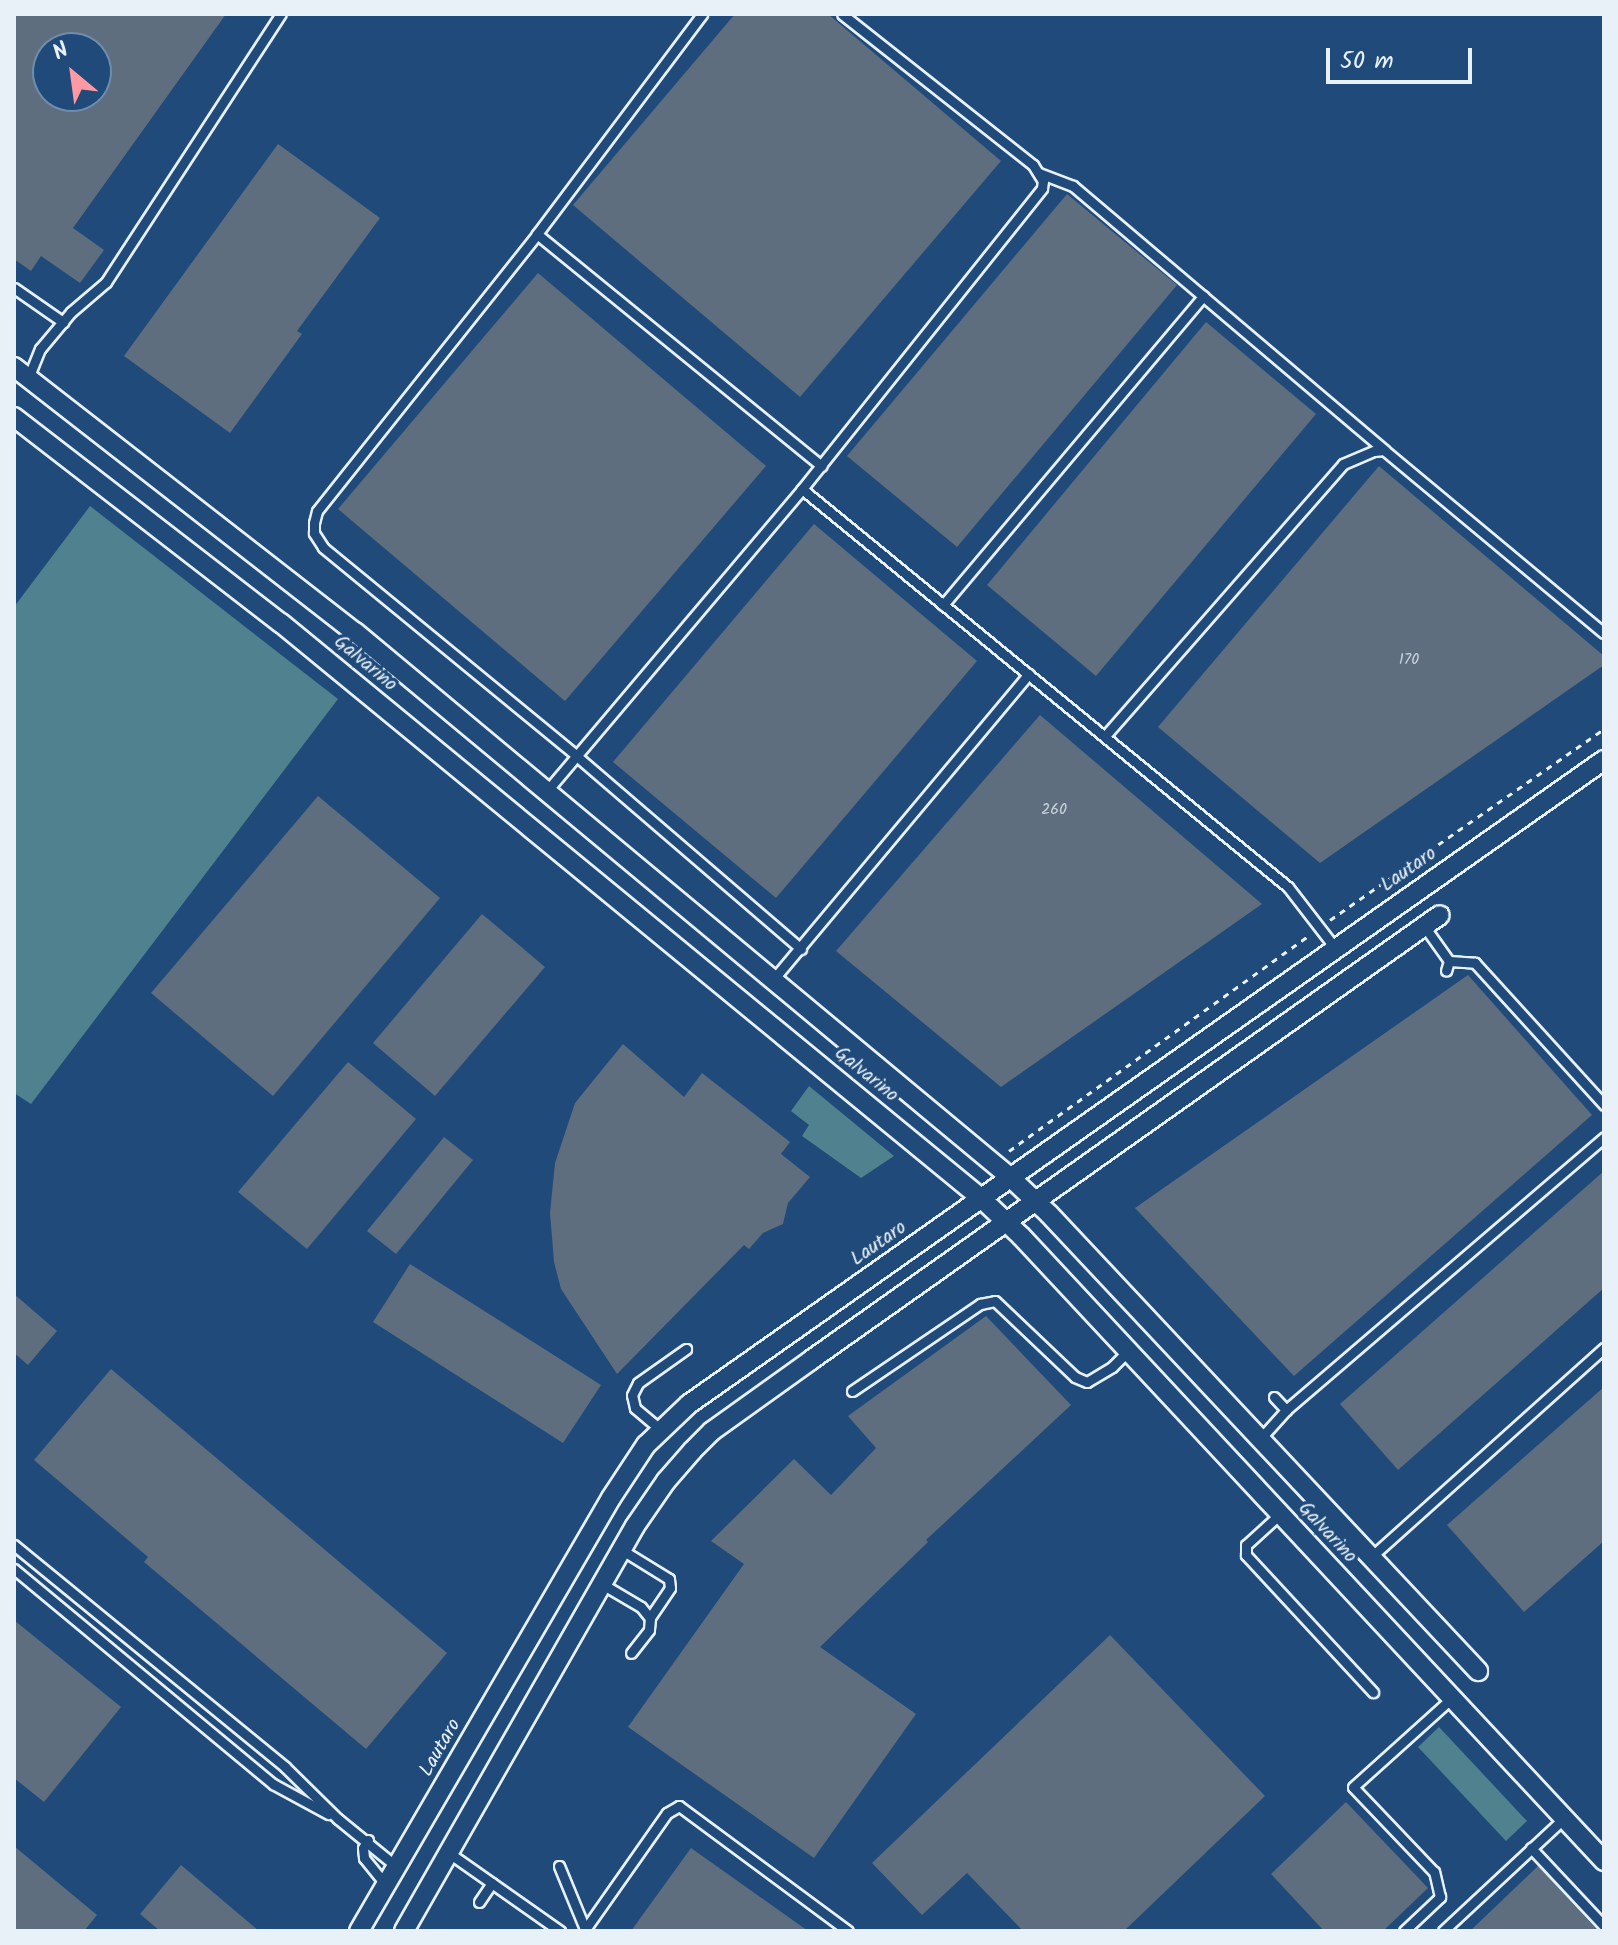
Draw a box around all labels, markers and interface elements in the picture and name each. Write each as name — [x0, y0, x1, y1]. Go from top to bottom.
north arrow — [32, 32, 112, 112]
scale bar — [1330, 32, 1476, 82]
text: N — [47, 34, 76, 71]
text: 50 m — [1340, 42, 1394, 81]
street label: Galvarino — [328, 631, 402, 697]
house number: 170 — [1399, 650, 1419, 670]
house number: 260 — [1041, 800, 1067, 820]
street label: Lautaro — [1376, 842, 1442, 898]
street label: Galvarino — [829, 1042, 903, 1108]
street label: Lautaro — [846, 1216, 912, 1272]
street label: Galvarino — [1293, 1497, 1361, 1569]
street label: Lautaro — [415, 1715, 467, 1781]

